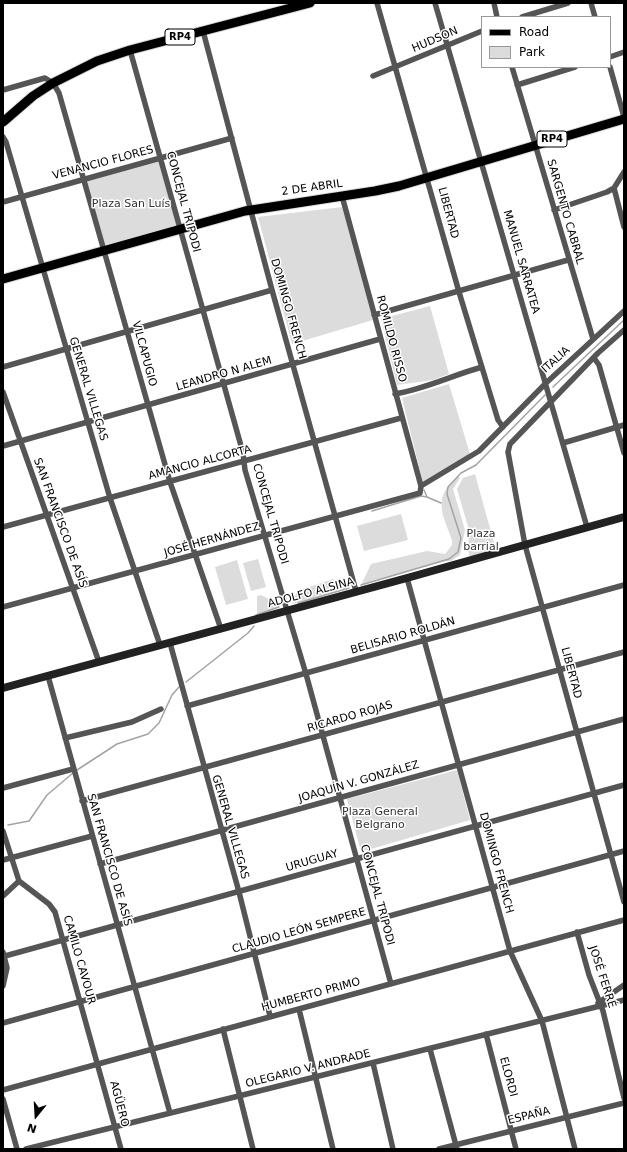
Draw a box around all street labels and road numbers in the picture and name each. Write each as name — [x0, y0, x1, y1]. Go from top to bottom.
street label: HUDSON — [410, 24, 460, 56]
road number: RP4 — [165, 29, 195, 45]
road number: RP4 — [537, 131, 567, 147]
street label: VENANCIO FLORES — [51, 143, 155, 183]
street label: CONCEJAL TRIPODI — [163, 150, 203, 254]
street label: SARGENTO CABRAL — [544, 158, 586, 266]
street label: 2 DE ABRIL — [281, 177, 343, 199]
street label: LIBERTAD — [435, 186, 461, 240]
street label: MANUEL SARRATEA — [500, 209, 542, 315]
street label: DOMINGO FRENCH — [267, 257, 309, 361]
street label: ROMILDO RISSO — [373, 294, 409, 384]
street label: VILCAPUGIO — [129, 320, 159, 388]
street label: GENERAL VILLEGAS — [66, 335, 110, 443]
street label: ITALIA — [539, 344, 573, 376]
street label: LEANDRO N ALEM — [175, 354, 273, 394]
street label: AMANCIO ALCORTA — [147, 443, 253, 483]
street label: SAN FRANCISCO DE ASÍS — [30, 456, 90, 590]
street label: CONCEJAL TRIPODI — [249, 462, 291, 566]
street label: JOSÉ HERNÁNDEZ — [163, 520, 261, 560]
street label: ADOLFO ALSINA — [266, 575, 356, 611]
street label: BELISARIO ROLDÁN — [349, 615, 457, 657]
street label: LIBERTAD — [558, 646, 584, 700]
street label: RICARDO ROJAS — [306, 698, 394, 736]
street label: JOAQUÍN V. GONZÁLEZ — [297, 758, 421, 806]
street label: GENERAL VILLEGAS — [209, 773, 251, 881]
street label: SAN FRANCISCO DE ASÍS — [84, 792, 134, 928]
street label: DOMINGO FRENCH — [476, 811, 516, 915]
street label: CONCEJAL TRIPODI — [357, 843, 397, 947]
street label: URUGUAY — [284, 847, 340, 875]
street label: CLAUDIO LEÓN SEMPERE — [231, 906, 367, 956]
street label: CAMILO CAVOUR — [60, 914, 98, 1006]
street label: JOSÉ FERRÉ — [586, 944, 618, 1010]
street label: HUMBERTO PRIMO — [260, 975, 362, 1015]
street label: OLEGARIO V. ANDRADE — [244, 1047, 372, 1091]
street label: ELORDI — [496, 1056, 520, 1098]
street label: AGÜERO — [107, 1080, 131, 1128]
street label: ESPAÑA — [506, 1104, 552, 1128]

